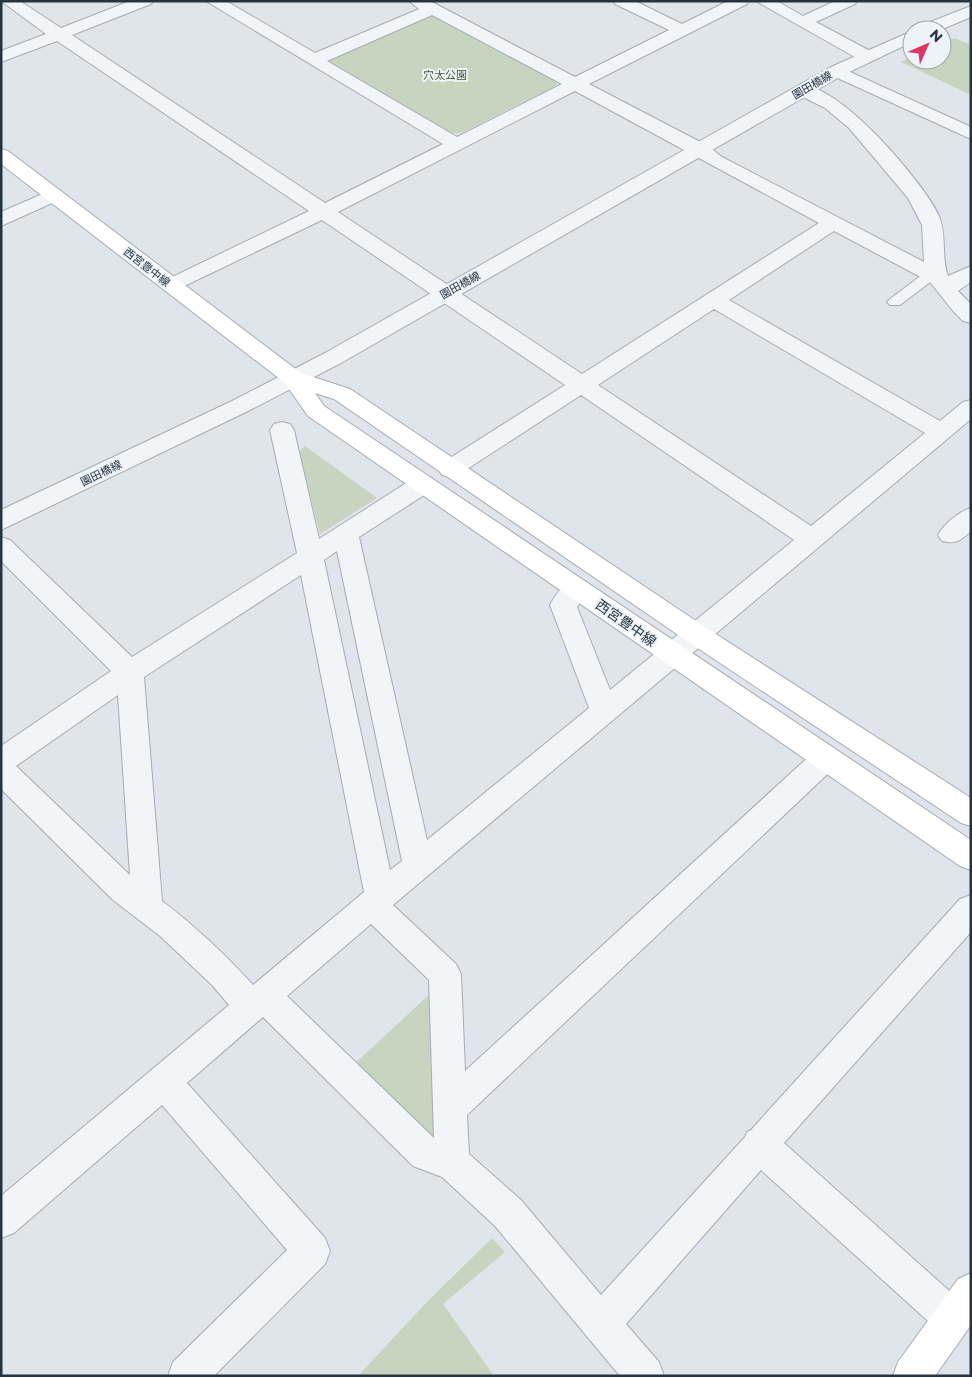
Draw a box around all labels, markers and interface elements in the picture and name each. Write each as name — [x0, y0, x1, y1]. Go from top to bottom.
north arrow — [902, 20, 952, 70]
text: N — [926, 25, 947, 46]
park label: 穴太公園 — [423, 68, 467, 82]
street label: 園田橋線 — [789, 68, 835, 102]
street label: 西宮豊中線 — [121, 245, 173, 289]
street label: 園田橋線 — [437, 268, 483, 302]
street label: 園田橋線 — [78, 457, 124, 489]
street label: 西宮豊中線 — [592, 596, 660, 650]

